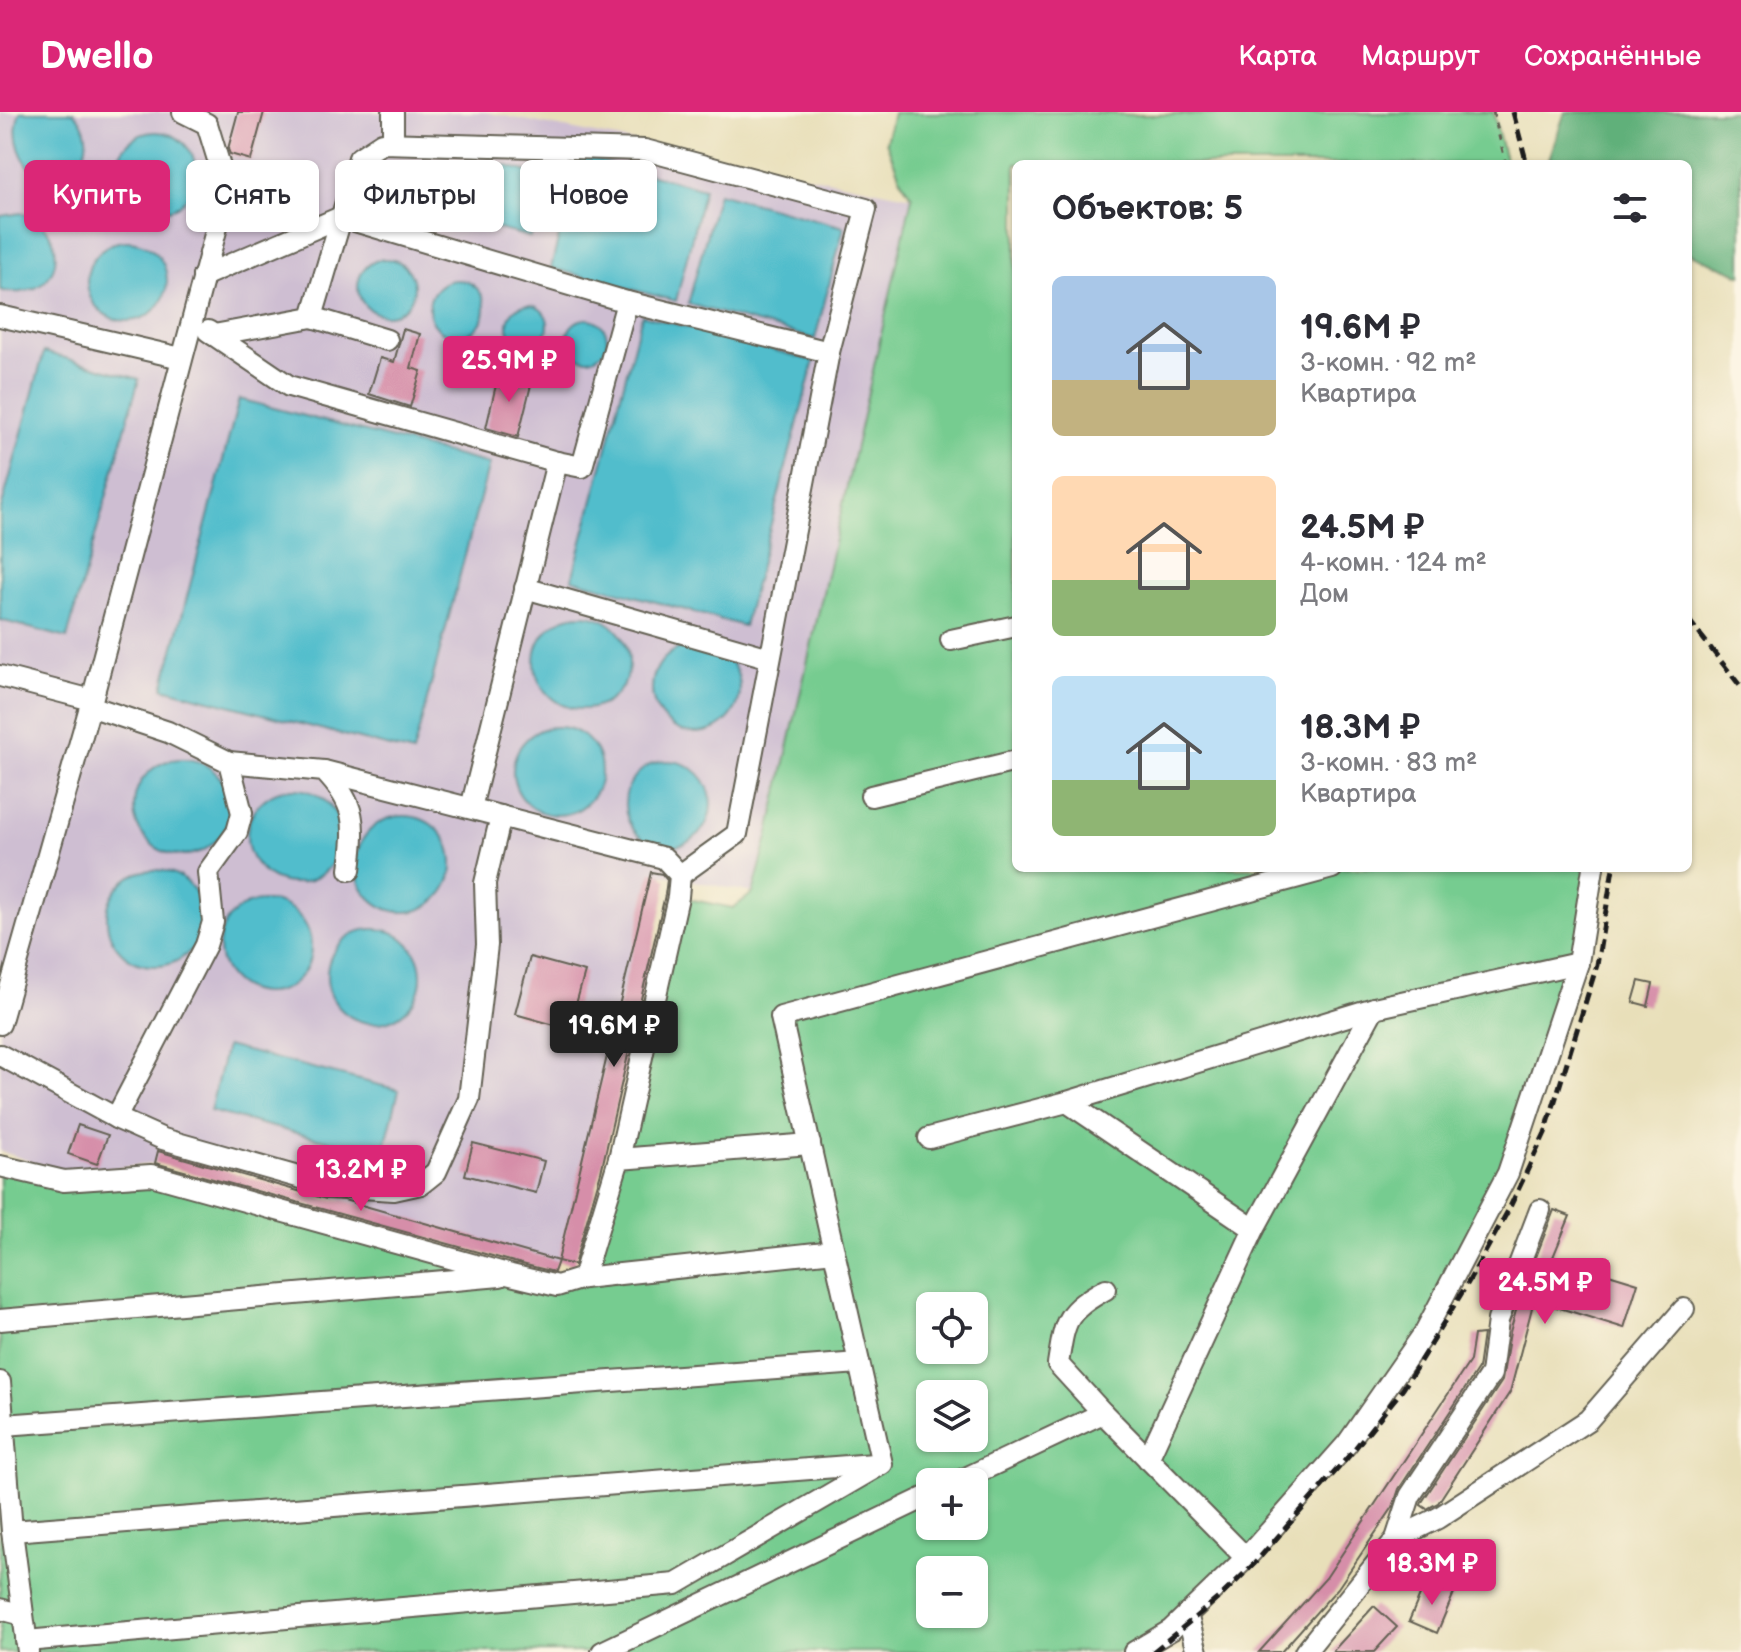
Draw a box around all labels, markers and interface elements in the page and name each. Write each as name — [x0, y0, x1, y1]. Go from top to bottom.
text: Dwello — [40, 34, 154, 79]
text: Карта — [1238, 40, 1317, 73]
text: Маршрут — [1361, 40, 1480, 73]
text: Сохранённые — [1524, 40, 1701, 73]
chip: Купить — [24, 160, 170, 232]
chip: Снять — [186, 160, 319, 232]
chip: Фильтры — [335, 160, 504, 232]
chip: Новое — [520, 160, 657, 232]
icon: filters — [1608, 186, 1652, 230]
text: Объектов: 5 — [1052, 188, 1243, 229]
text: 19.6M ₽ — [1300, 307, 1421, 348]
icon: home — [1116, 308, 1212, 404]
pin: 25.9M ₽ — [435, 336, 583, 404]
text: 25.9M ₽ — [461, 346, 557, 377]
text: 3-комн. · 92 m² — [1300, 348, 1476, 379]
text: Квартира — [1300, 379, 1417, 410]
text: 24.5M ₽ — [1300, 507, 1424, 548]
icon: home — [1116, 508, 1212, 604]
text: 4-комн. · 124 m² — [1300, 548, 1487, 579]
text: Дом — [1300, 579, 1349, 610]
text: 18.3M ₽ — [1300, 707, 1420, 748]
icon: home — [1116, 708, 1212, 804]
text: 3-комн. · 83 m² — [1300, 748, 1477, 779]
text: Квартира — [1300, 779, 1417, 810]
pin: 19.6M ₽ — [540, 1001, 688, 1069]
text: 19.6M ₽ — [568, 1011, 660, 1042]
pin: 13.2M ₽ — [287, 1145, 435, 1213]
text: 13.2M ₽ — [315, 1155, 407, 1186]
pin: 24.5M ₽ — [1471, 1258, 1619, 1326]
text: 24.5M ₽ — [1497, 1268, 1593, 1299]
map controls — [916, 1292, 988, 1628]
button: locate — [916, 1292, 988, 1364]
button: layers — [916, 1380, 988, 1452]
button: + — [916, 1468, 988, 1540]
pin: 18.3M ₽ — [1358, 1539, 1506, 1607]
text: 18.3M ₽ — [1386, 1549, 1478, 1580]
button: − — [916, 1556, 988, 1628]

